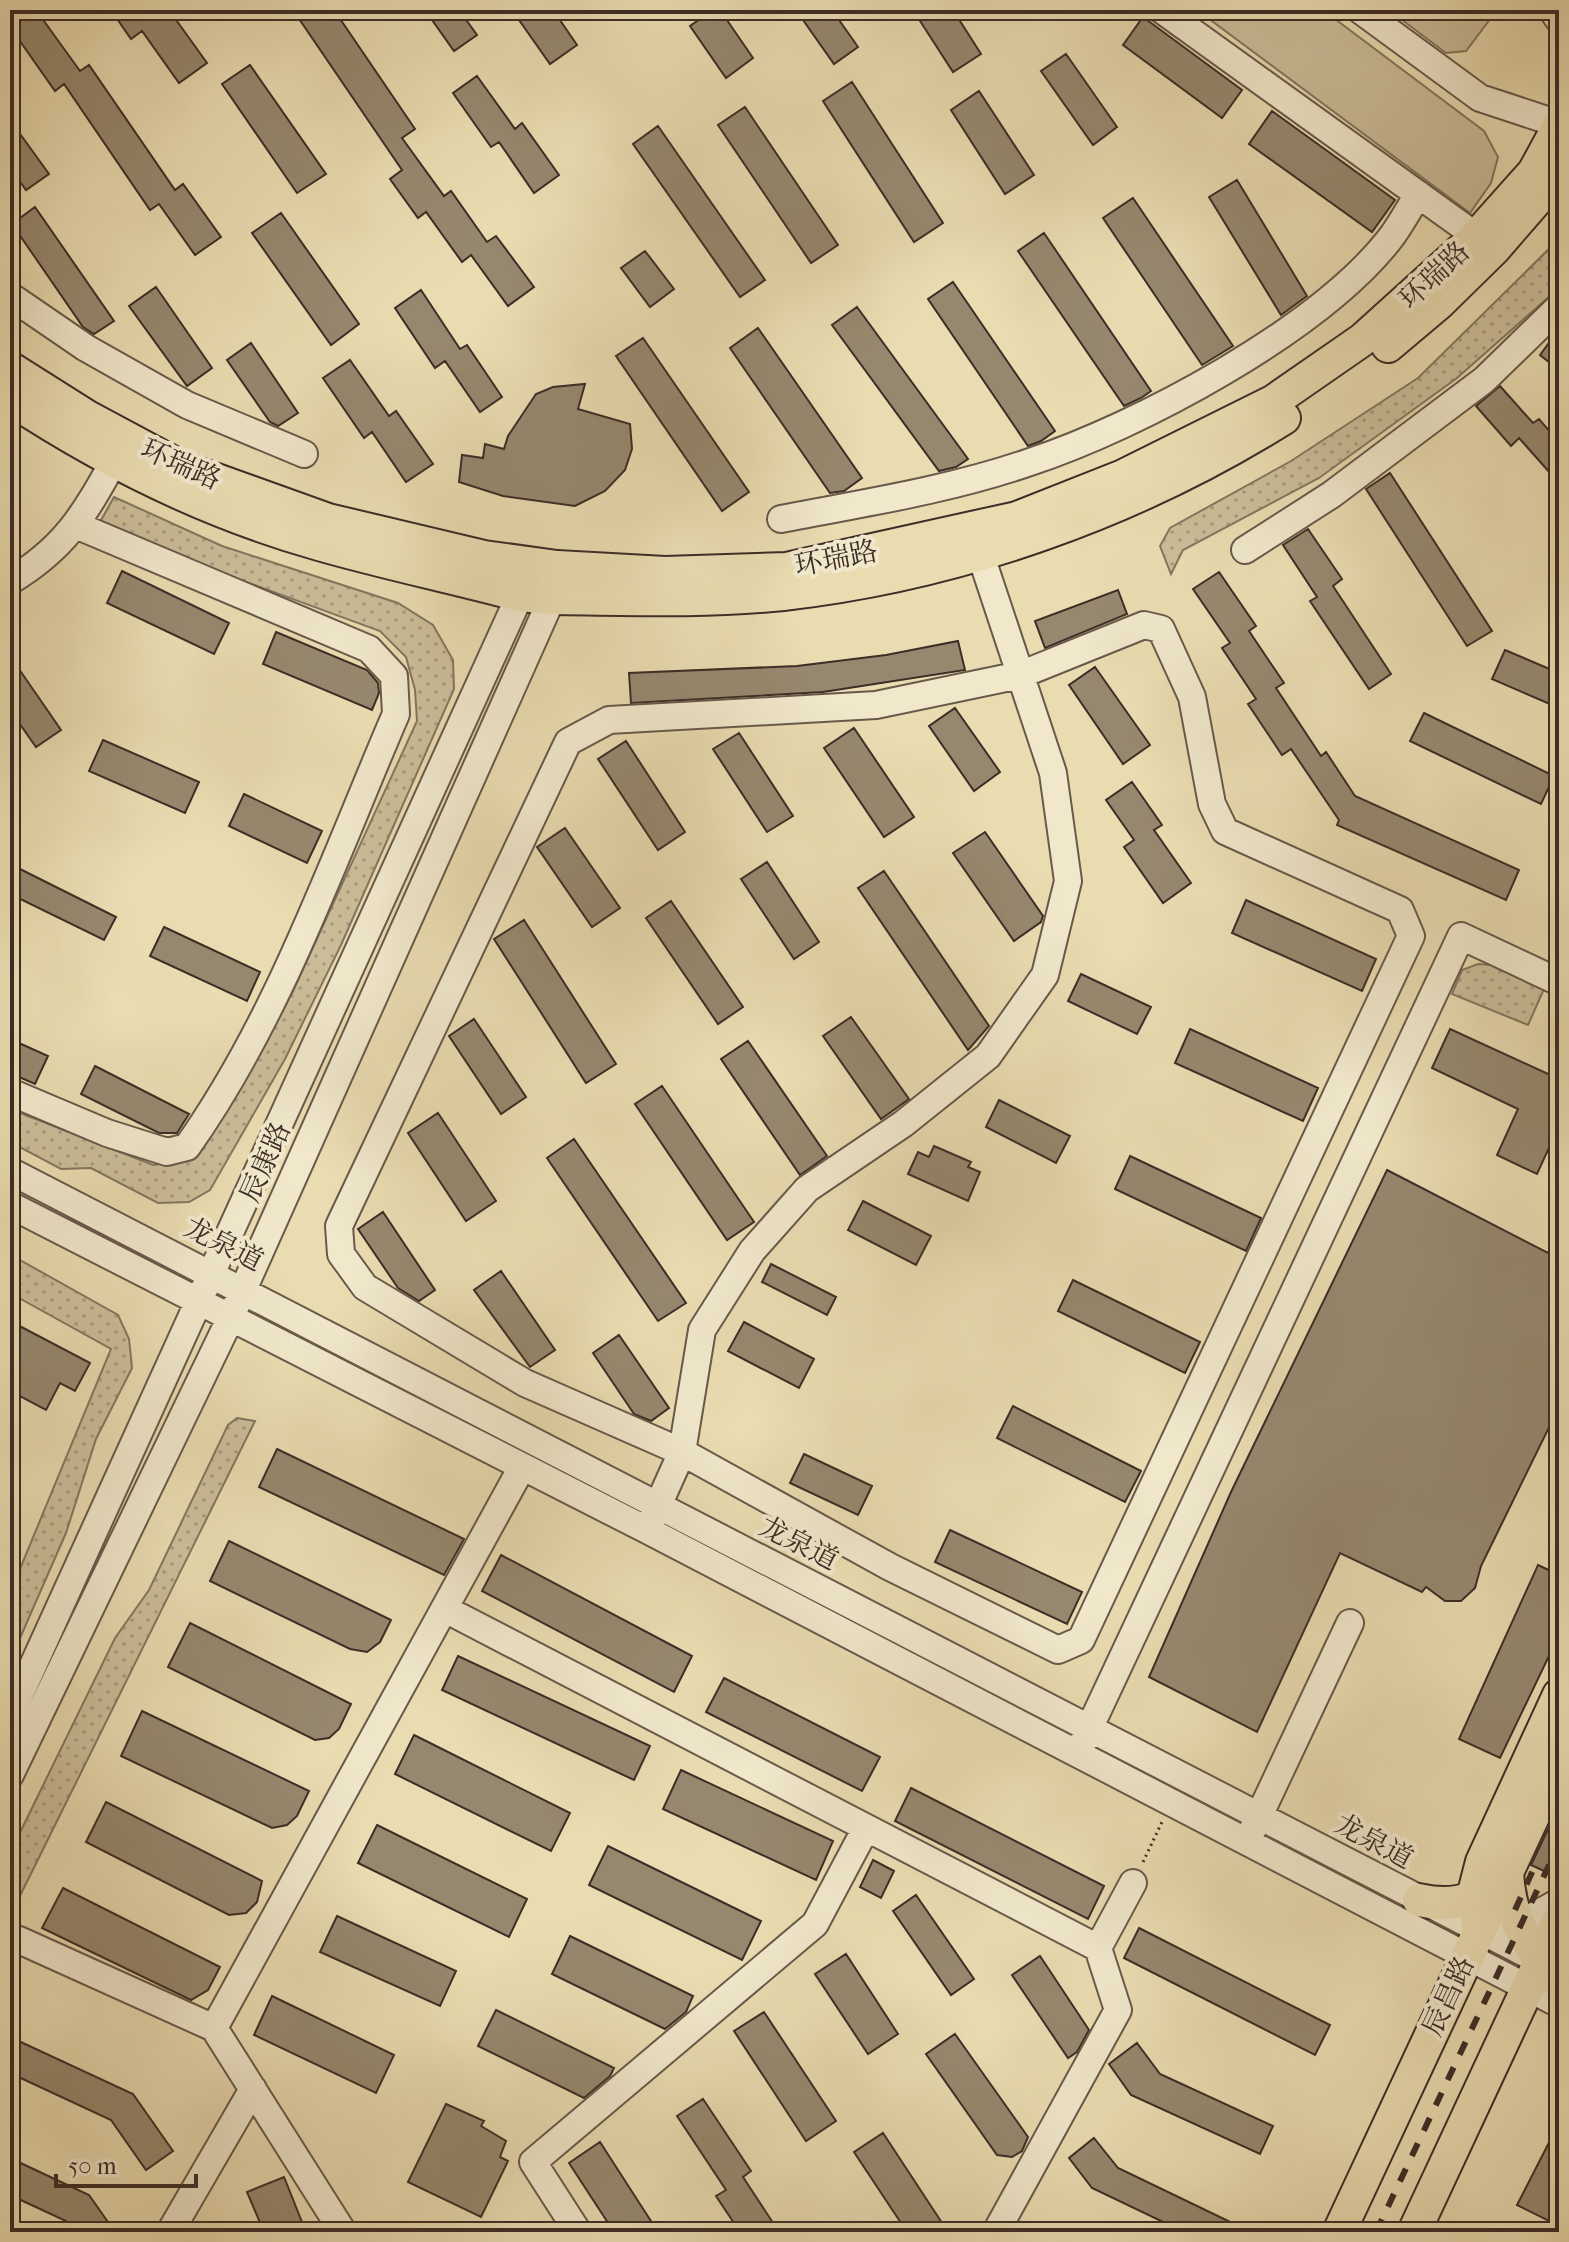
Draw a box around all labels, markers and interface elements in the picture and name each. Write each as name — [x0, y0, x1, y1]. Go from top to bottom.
street label: 环瑞路 — [1392, 234, 1476, 316]
street label: 环瑞路 — [136, 432, 226, 496]
street label: 环瑞路 — [792, 534, 880, 582]
street label: 辰康路 — [233, 1117, 297, 1207]
street label: 龙泉道 — [179, 1210, 269, 1278]
street label: 龙泉道 — [754, 1509, 844, 1577]
street label: 龙泉道 — [1329, 1807, 1419, 1875]
street label: 辰昌路 — [1415, 1951, 1481, 2041]
scale bar — [56, 2138, 196, 2188]
text: 50 m — [68, 2152, 117, 2180]

